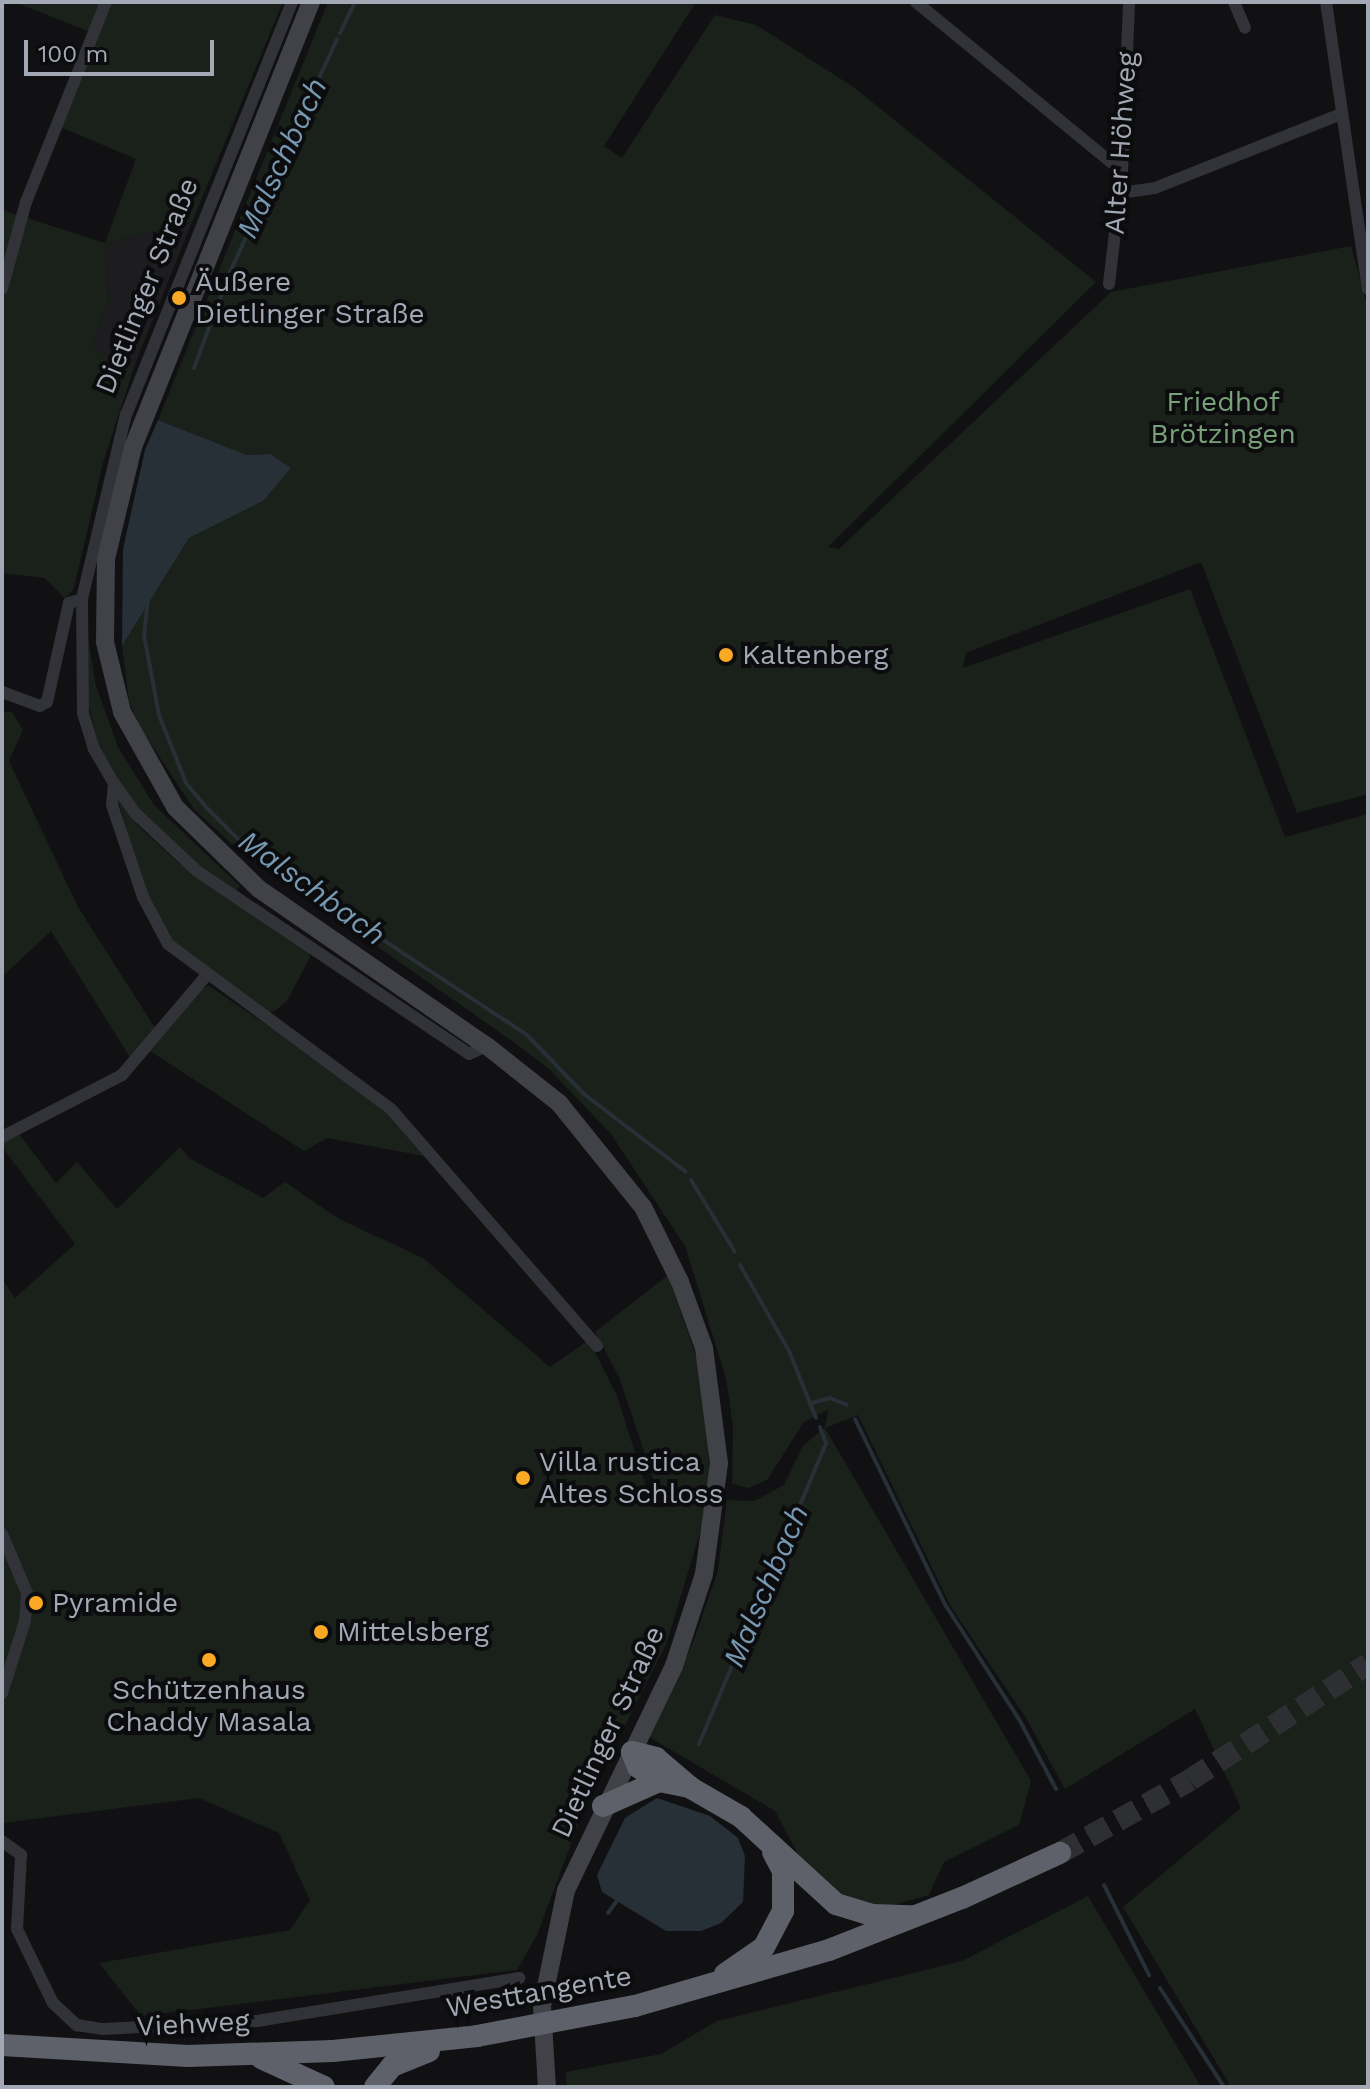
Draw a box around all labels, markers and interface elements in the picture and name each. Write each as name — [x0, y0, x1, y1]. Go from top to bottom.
scale bar — [28, 24, 218, 74]
text: 100 m — [38, 40, 108, 68]
street label: Alter Höhweg — [1098, 50, 1144, 236]
water label: Malschbach — [229, 72, 335, 244]
street label: Dietlinger Straße — [88, 173, 206, 399]
place label: Äußere Dietlinger Straße — [195, 265, 425, 331]
marker: Äußere Dietlinger Straße — [170, 289, 188, 307]
park label: Friedhof Brötzingen — [1150, 385, 1296, 451]
place label: Kaltenberg — [742, 638, 888, 672]
marker: Kaltenberg — [717, 646, 735, 664]
water label: Malschbach — [232, 823, 392, 953]
place label: Villa rustica Altes Schloss — [539, 1445, 724, 1511]
marker: Villa rustica Altes Schloss — [514, 1469, 532, 1487]
water label: Malschbach — [716, 1499, 816, 1673]
place label: Pyramide — [52, 1586, 178, 1620]
marker: Pyramide — [27, 1594, 45, 1612]
place label: Mittelsberg — [337, 1615, 489, 1649]
street label: Dietlinger Straße — [544, 1621, 672, 1843]
marker: Mittelsberg — [312, 1623, 330, 1641]
marker: Schützenhaus Chaddy Masala — [200, 1651, 218, 1669]
place label: Schützenhaus Chaddy Masala — [106, 1673, 312, 1739]
street label: Westtangente — [444, 1959, 634, 2025]
street label: Viehweg — [136, 2004, 250, 2044]

